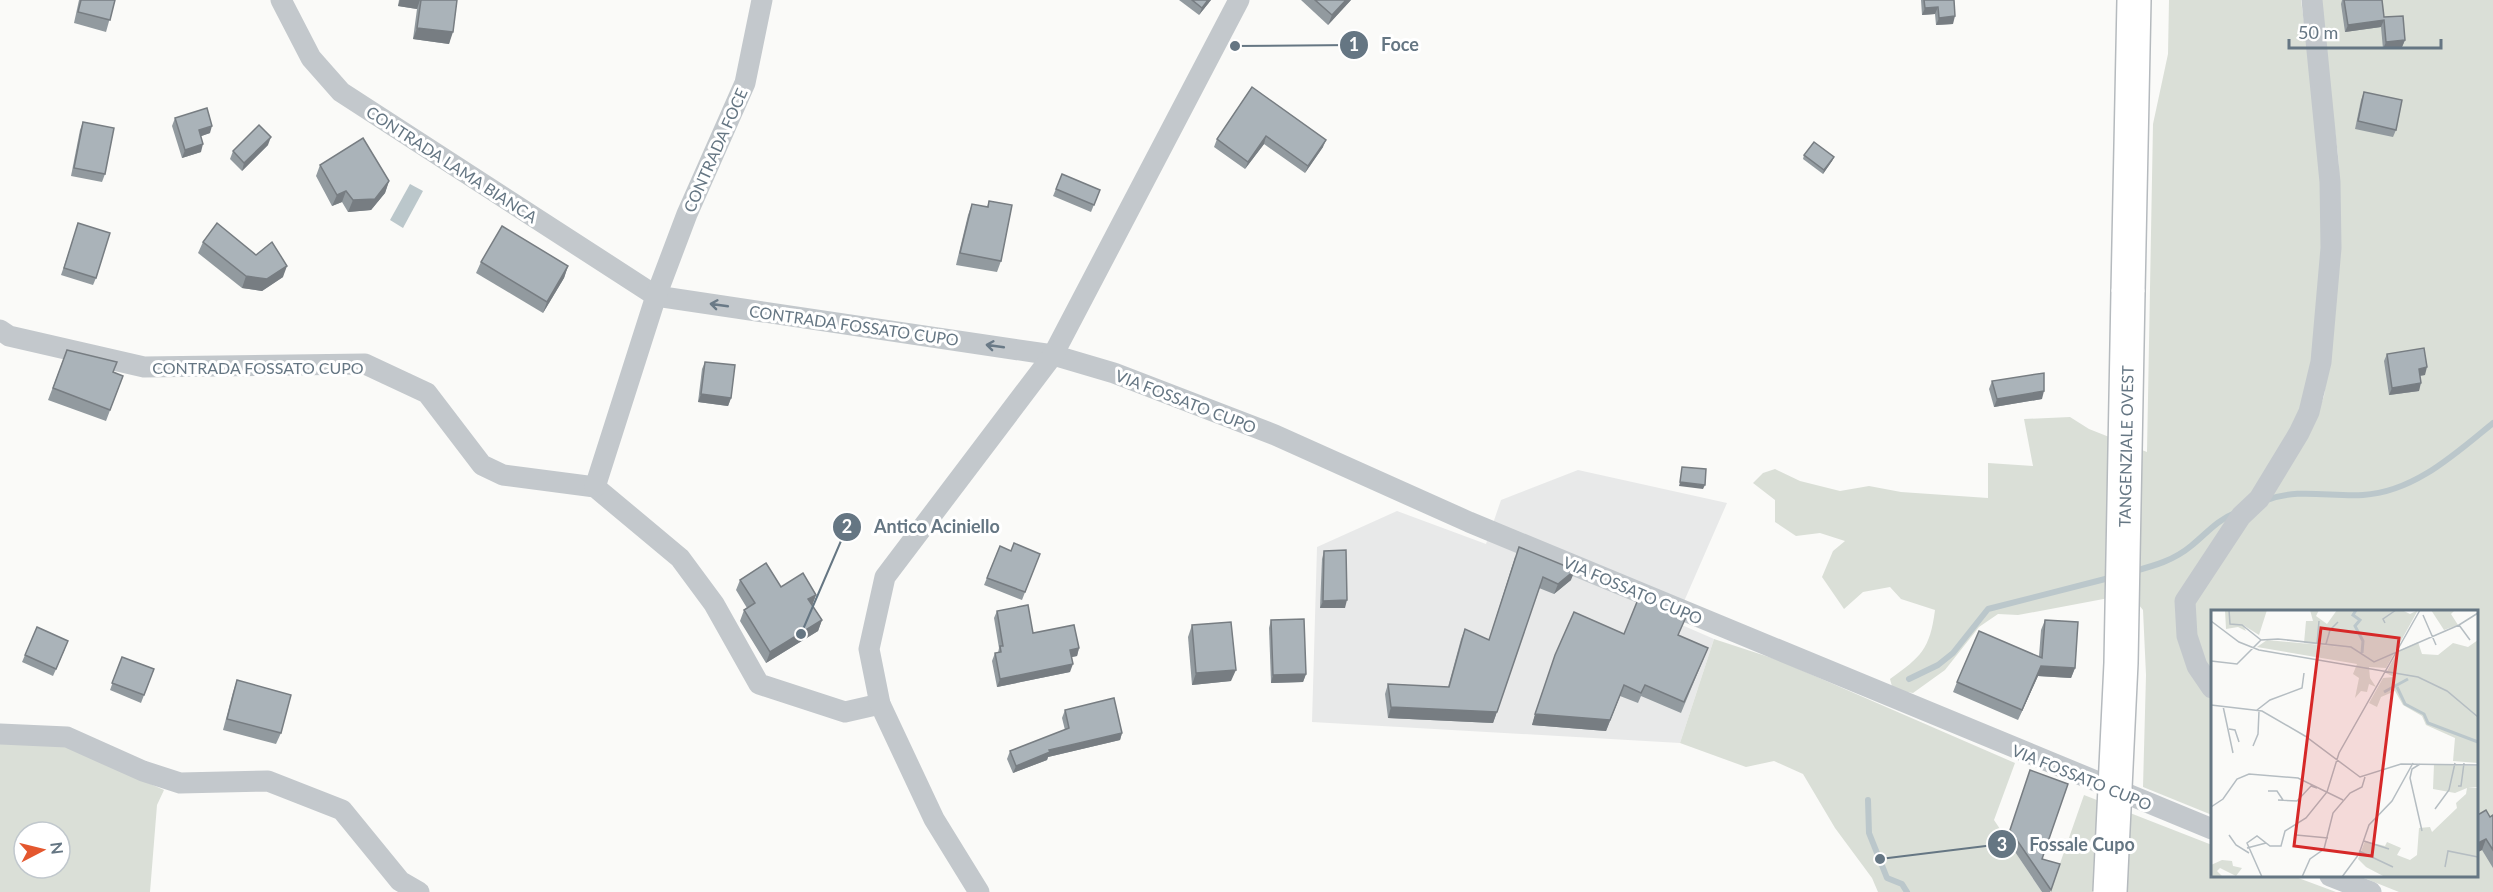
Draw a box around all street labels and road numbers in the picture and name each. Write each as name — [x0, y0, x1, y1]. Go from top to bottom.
street label: CONTRADA FOCE — [679, 85, 751, 215]
street label: CONTRADA LAMA BIANCA — [363, 102, 541, 226]
street label: CONTRADA FOSSATO CUPO — [748, 301, 960, 349]
street label: CONTRADA FOSSATO CUPO — [152, 358, 364, 377]
street label: VIA FOSSATO CUPO — [1113, 365, 1259, 437]
street label: TANGENZIALE OVEST — [2114, 365, 2136, 527]
street label: VIA FOSSATO CUPO — [1561, 552, 1705, 628]
street label: VIA FOSSATO CUPO — [2009, 740, 2155, 814]

